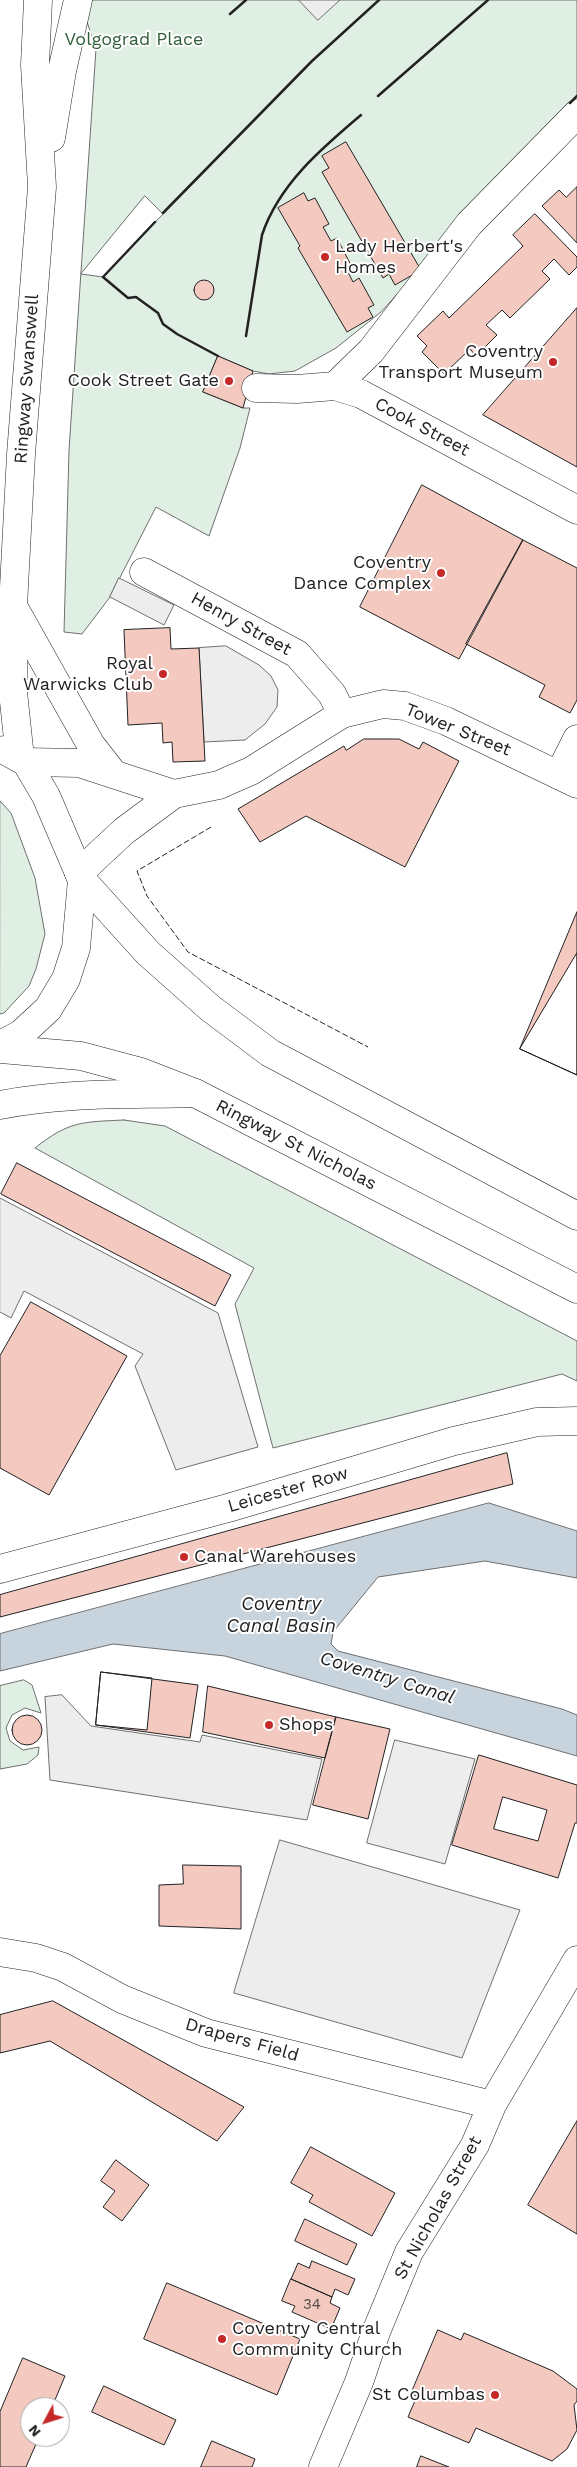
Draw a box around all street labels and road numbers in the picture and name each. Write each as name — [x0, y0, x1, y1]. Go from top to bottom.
street label: Ringway Swanswell — [10, 293, 44, 465]
street label: Cook Street — [371, 393, 473, 461]
street label: Henry Street — [187, 588, 295, 660]
street label: Tower Street — [402, 699, 514, 761]
street label: Ringway St Nicholas — [212, 1095, 380, 1195]
street label: Leicester Row — [225, 1462, 351, 1518]
street label: Drapers Field — [183, 2013, 301, 2067]
street label: St Nicholas Street — [390, 2132, 486, 2284]

